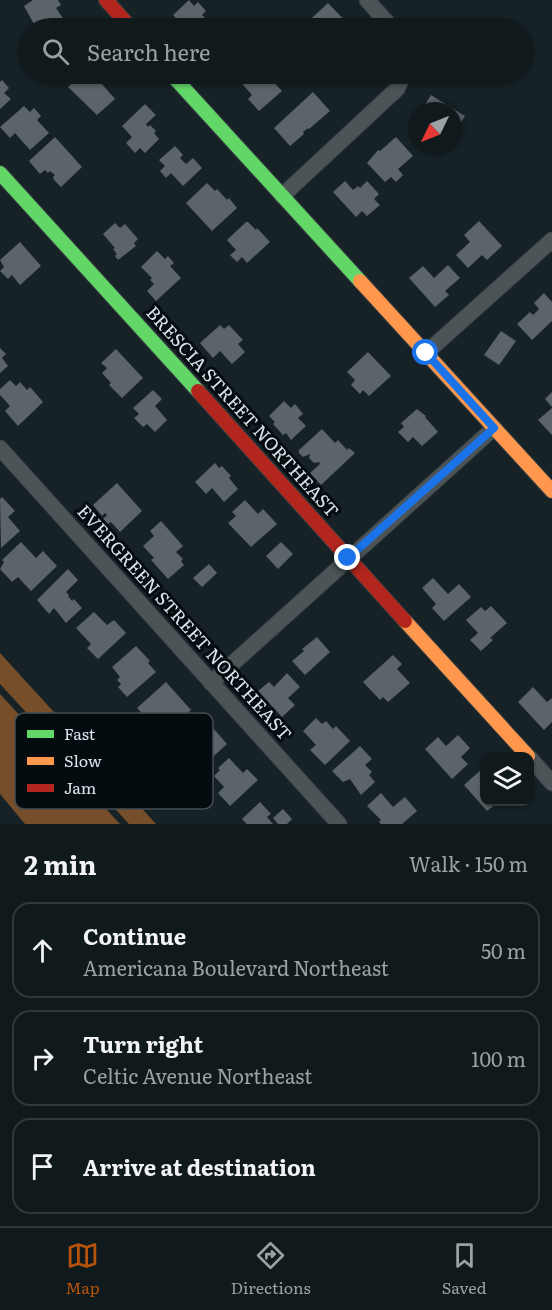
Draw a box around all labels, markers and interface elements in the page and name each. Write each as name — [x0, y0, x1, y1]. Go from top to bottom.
search box — [18, 18, 534, 84]
icon: search — [39, 35, 72, 68]
text: Search here — [87, 35, 210, 68]
north arrow — [408, 102, 462, 156]
street label: BRESCIA STREET NORTHEAST — [140, 299, 346, 523]
route start — [412, 339, 438, 365]
street label: EVERGREEN STREET NORTHEAST — [72, 498, 299, 746]
route end — [334, 544, 360, 570]
legend — [15, 713, 213, 809]
text: Fast — [64, 721, 96, 745]
text: Slow — [64, 748, 102, 772]
map controls — [480, 752, 534, 806]
button: layers — [480, 752, 534, 806]
text: Jam — [64, 775, 97, 799]
text: 2 min — [24, 844, 97, 883]
text: Walk · 150 m — [409, 848, 528, 878]
text: Continue — [83, 919, 186, 952]
icon: ahead — [26, 934, 59, 967]
text: 50 m — [481, 935, 526, 965]
text: Americana Boulevard Northeast — [83, 952, 389, 982]
text: Turn right — [83, 1027, 203, 1060]
icon: right — [26, 1042, 59, 1075]
text: 100 m — [471, 1043, 526, 1073]
text: Celtic Avenue Northeast — [83, 1060, 312, 1090]
icon: arrive — [26, 1150, 59, 1183]
text: Arrive at destination — [83, 1150, 316, 1183]
tab: Map — [66, 1239, 100, 1299]
tab: Directions — [231, 1239, 311, 1299]
tab: Saved — [442, 1239, 486, 1299]

